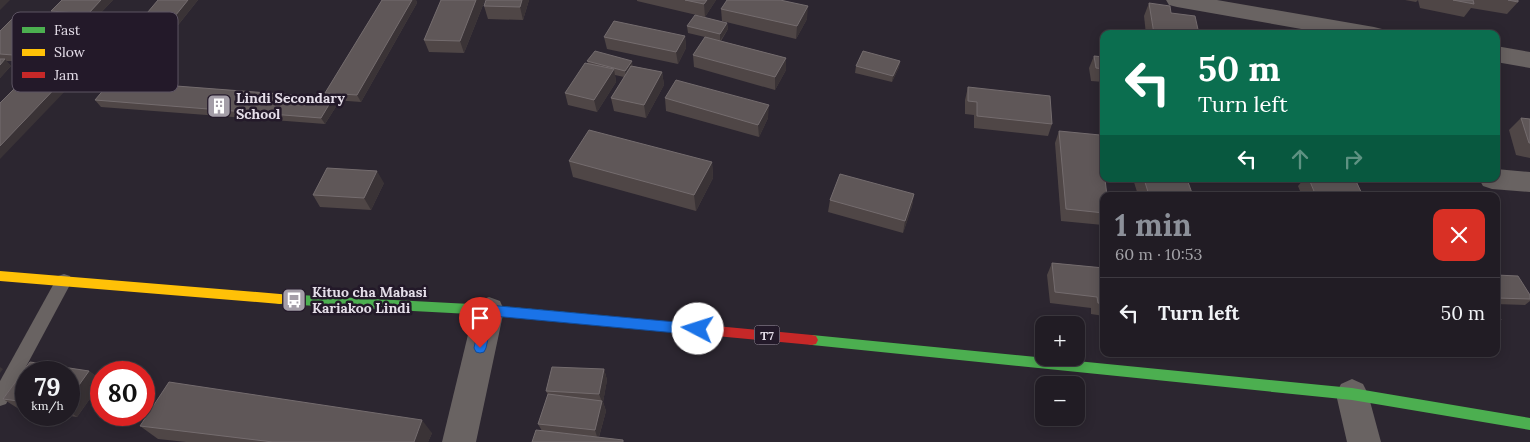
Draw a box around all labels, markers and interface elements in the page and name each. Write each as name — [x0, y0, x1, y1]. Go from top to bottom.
legend — [12, 12, 178, 92]
text: Fast — [54, 21, 81, 39]
text: Slow — [54, 43, 86, 61]
text: 50 m — [1198, 46, 1281, 91]
icon: left — [1115, 50, 1180, 115]
text: Jam — [53, 66, 79, 84]
place label: Lindi Secondary School — [236, 89, 345, 123]
text: Turn left — [1198, 90, 1288, 118]
building icon: Lindi Secondary School — [206, 93, 232, 119]
icon: left — [1233, 145, 1261, 173]
icon: ahead — [1286, 145, 1314, 173]
icon: right — [1339, 145, 1367, 173]
text: 1 min — [1115, 206, 1192, 244]
button: close — [1433, 209, 1485, 261]
text: 60 m · 10:53 — [1115, 244, 1203, 264]
place label: Kituo cha Mabasi Kariakoo Lindi — [312, 283, 427, 317]
bus stop icon: Kituo cha Mabasi Kariakoo Lindi — [281, 287, 307, 313]
pin — [459, 297, 501, 348]
icon: left — [1115, 299, 1143, 327]
text: Turn left — [1158, 301, 1239, 325]
text: 50 m — [1441, 301, 1485, 325]
position arrow — [671, 302, 723, 354]
icon: arrive — [466, 304, 494, 332]
map controls — [1035, 316, 1085, 426]
button: + — [1035, 316, 1085, 366]
road number: T7 — [754, 326, 780, 344]
speed limit sign: 80 — [90, 361, 155, 426]
text: 79 — [34, 371, 61, 403]
button: − — [1035, 376, 1085, 426]
text: km/h — [31, 398, 64, 413]

